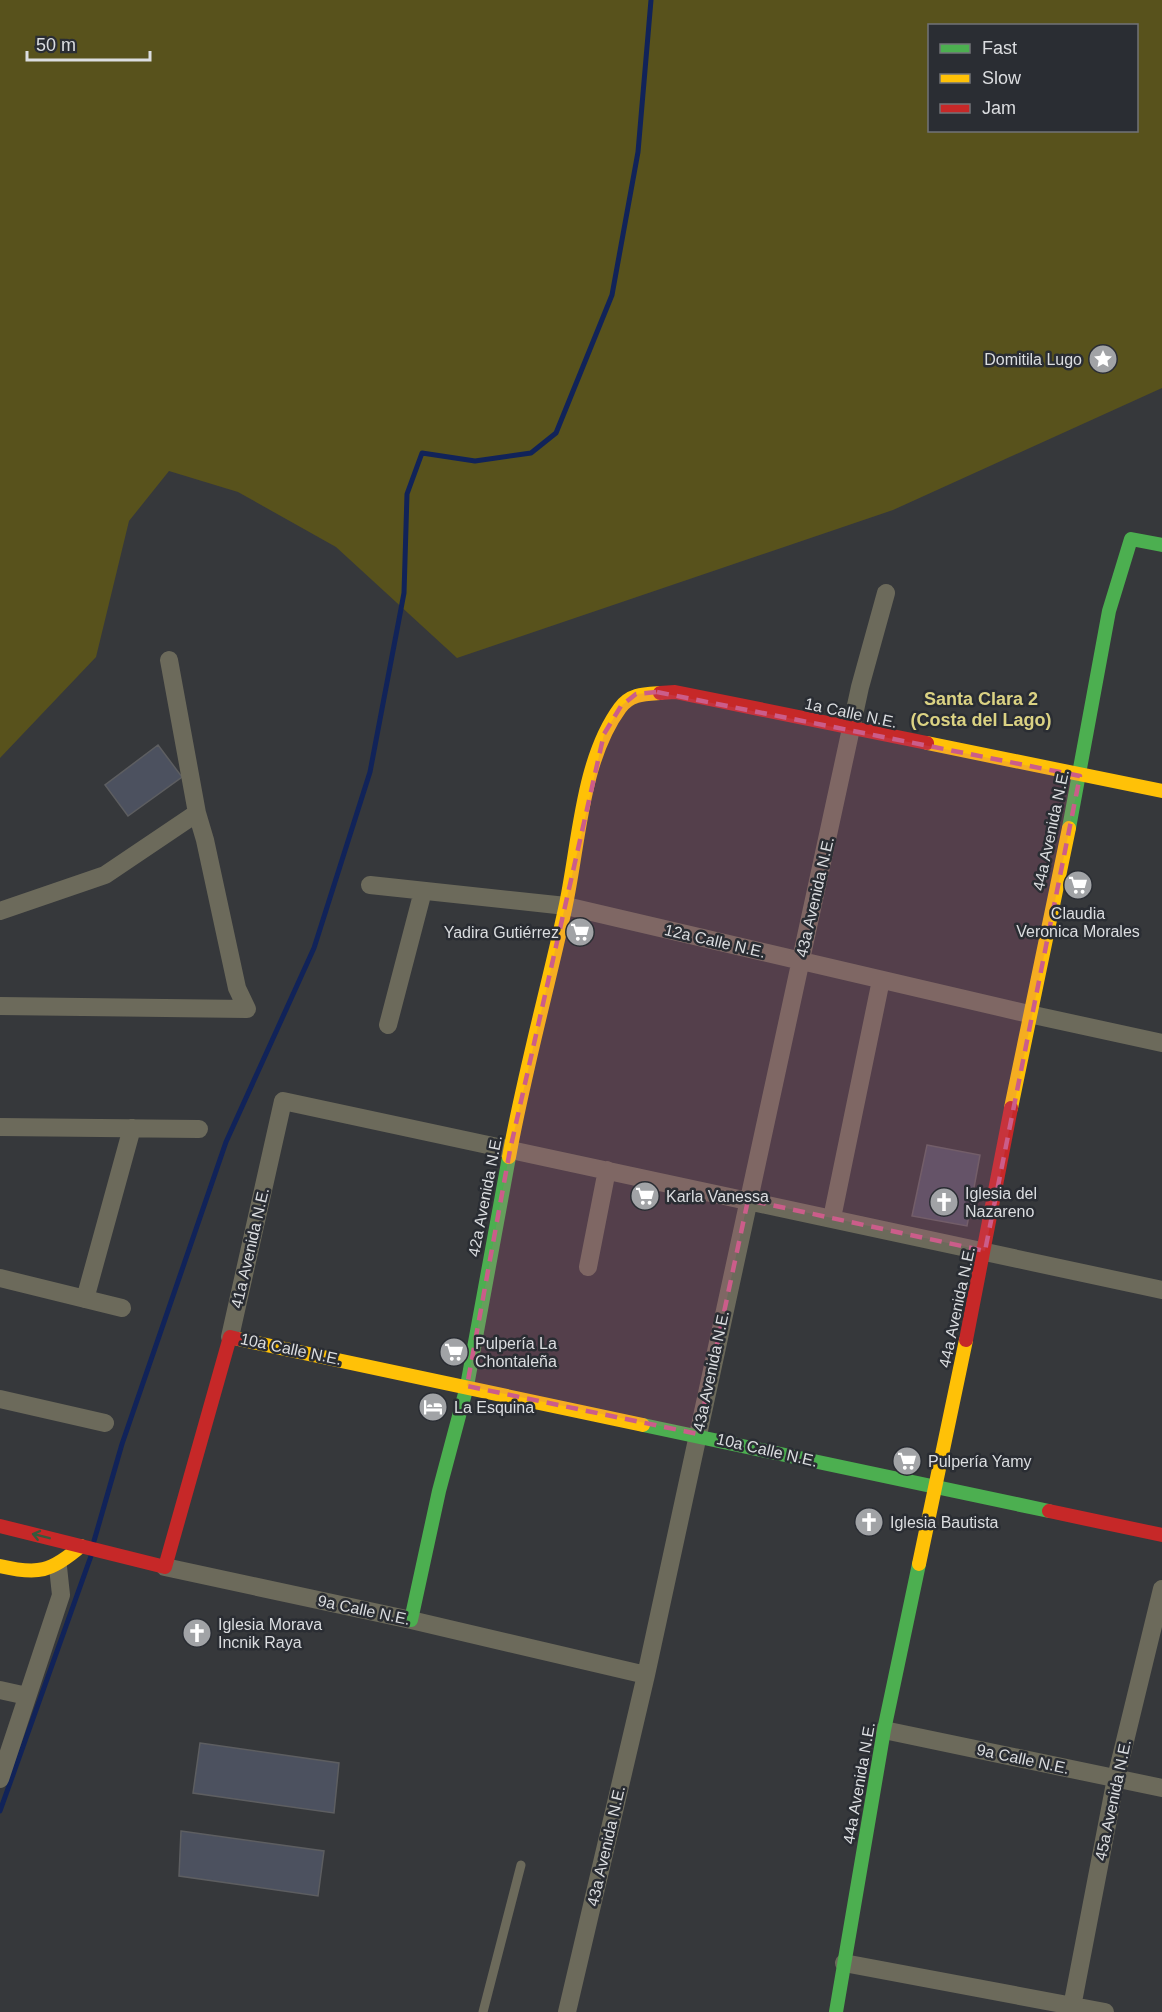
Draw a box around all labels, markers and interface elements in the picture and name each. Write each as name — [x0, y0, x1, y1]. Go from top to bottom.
scale bar — [27, 24, 150, 62]
legend — [928, 24, 1138, 132]
text: 50 m — [36, 35, 76, 55]
text: Fast — [982, 38, 1017, 58]
text: Slow — [982, 68, 1022, 88]
text: Jam — [982, 98, 1016, 118]
place icon: Domitila Lugo — [1087, 343, 1119, 375]
place label: Domitila Lugo — [984, 351, 1082, 368]
district label: Santa Clara 2 (Costa del Lago) — [910, 689, 1052, 730]
street label: 1a Calle N.E. — [803, 695, 899, 731]
street label: 44a Avenida N.E. — [1030, 768, 1072, 892]
street label: 43a Avenida N.E. — [793, 835, 837, 959]
supermarket icon: Claudia Veronica Morales — [1062, 869, 1094, 901]
place label: Claudia Veronica Morales — [1016, 905, 1140, 940]
supermarket icon: Yadira Gutiérrez — [564, 916, 596, 948]
street label: 12a Calle N.E. — [663, 921, 767, 961]
place label: Yadira Gutiérrez — [444, 924, 559, 941]
street label: 42a Avenida N.E. — [465, 1134, 505, 1258]
supermarket icon: Karla Vanessa — [629, 1180, 661, 1212]
place label: Iglesia del Nazareno — [965, 1185, 1037, 1220]
street label: 41a Avenida N.E. — [228, 1186, 272, 1310]
church icon: Iglesia del Nazareno — [928, 1186, 960, 1218]
place label: Karla Vanessa — [666, 1188, 769, 1205]
street label: 44a Avenida N.E. — [936, 1245, 978, 1369]
street label: 43a Avenida N.E. — [690, 1309, 732, 1433]
street label: 10a Calle N.E. — [239, 1330, 343, 1368]
place label: Pulpería La Chontaleña — [475, 1335, 557, 1370]
supermarket icon: Pulpería La Chontaleña — [438, 1336, 470, 1368]
hotel icon: La Esquina — [417, 1391, 449, 1423]
place label: La Esquina — [454, 1399, 534, 1416]
street label: 10a Calle N.E. — [715, 1430, 819, 1470]
supermarket icon: Pulpería Yamy — [891, 1445, 923, 1477]
place label: Pulpería Yamy — [928, 1453, 1031, 1470]
church icon: Iglesia Bautista — [853, 1506, 885, 1538]
place label: Iglesia Bautista — [890, 1514, 999, 1531]
one-way arrow — [31, 1529, 50, 1541]
street label: 9a Calle N.E. — [316, 1592, 412, 1628]
place label: Iglesia Morava Incnik Raya — [218, 1616, 322, 1651]
church icon: Iglesia Morava Incnik Raya — [181, 1617, 213, 1649]
street label: 44a Avenida N.E. — [840, 1721, 878, 1845]
street label: 45a Avenida N.E. — [1092, 1738, 1134, 1862]
street label: 9a Calle N.E. — [975, 1741, 1071, 1777]
street label: 43a Avenida N.E. — [584, 1784, 628, 1908]

